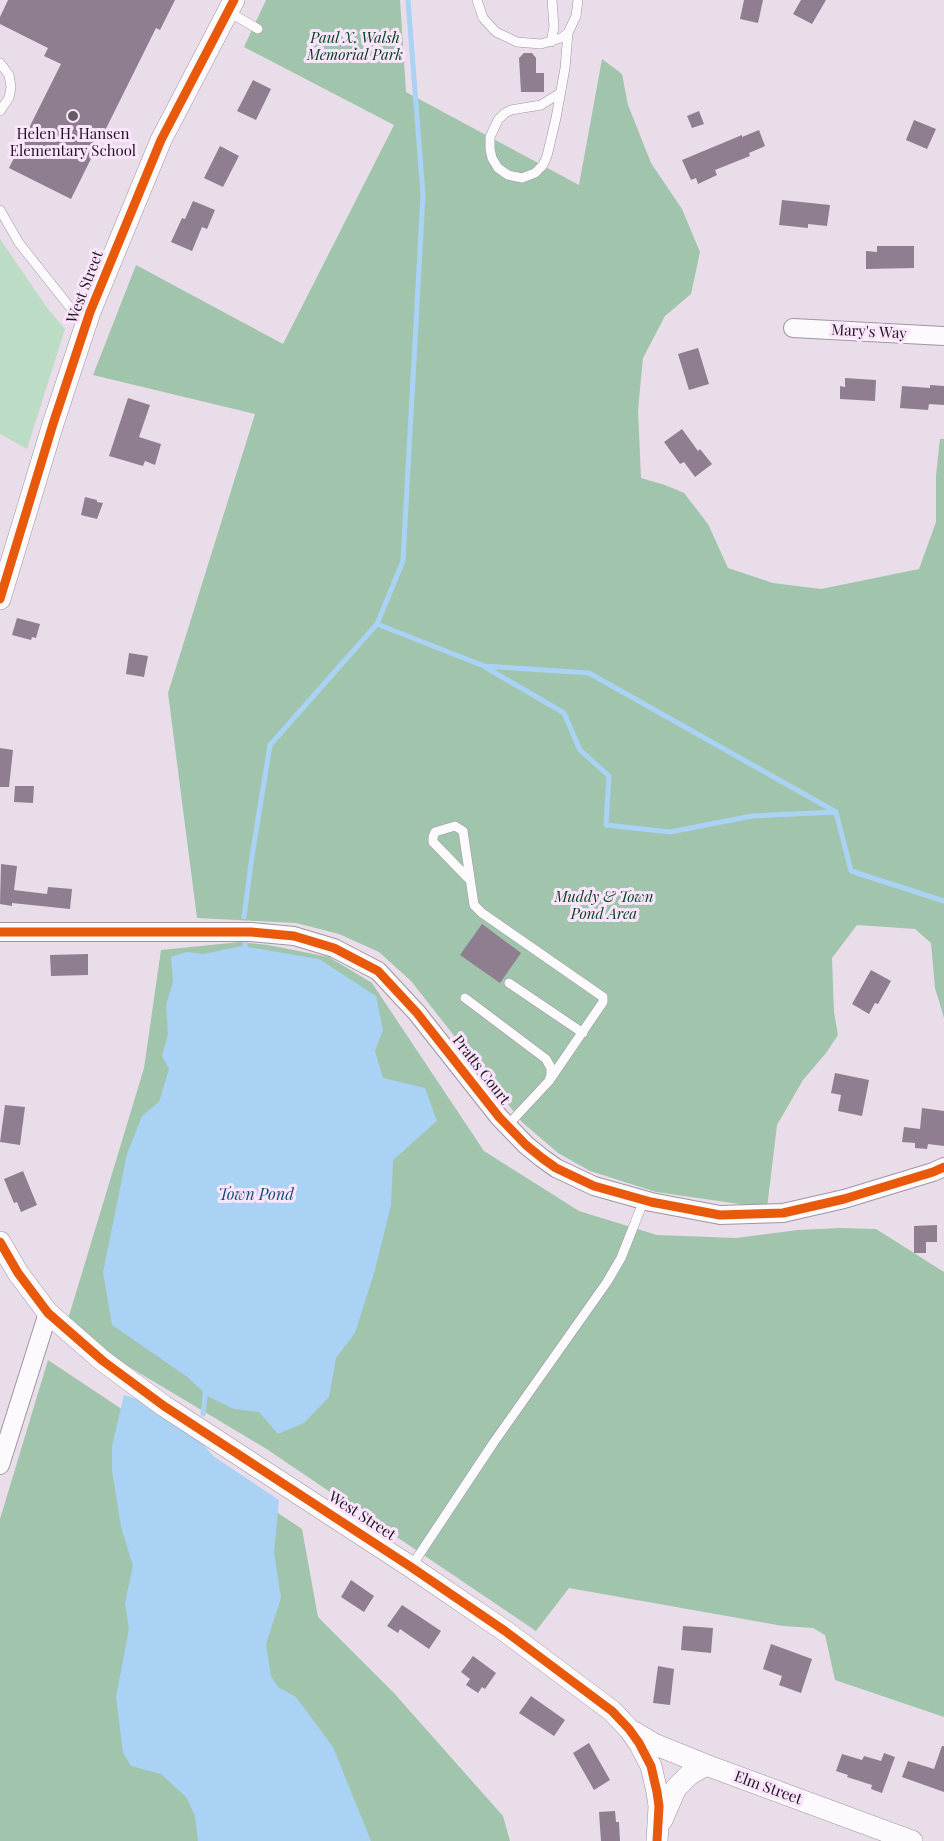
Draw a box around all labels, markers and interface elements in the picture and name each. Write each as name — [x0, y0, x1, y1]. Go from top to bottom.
park label: Paul X. Walsh Memorial Park — [307, 29, 403, 64]
marker: Helen H. Hansen Elementary School — [66, 109, 80, 123]
place label: Helen H. Hansen Elementary School — [10, 125, 136, 160]
street label: West Street — [63, 248, 107, 326]
street label: Mary's Way — [831, 321, 907, 343]
park label: Muddy & Town Pond Area — [554, 888, 654, 923]
street label: Pratts Court — [448, 1032, 514, 1108]
water label: Town Pond — [218, 1185, 294, 1205]
street label: West Street — [325, 1488, 399, 1544]
street label: Elm Street — [732, 1767, 804, 1809]

